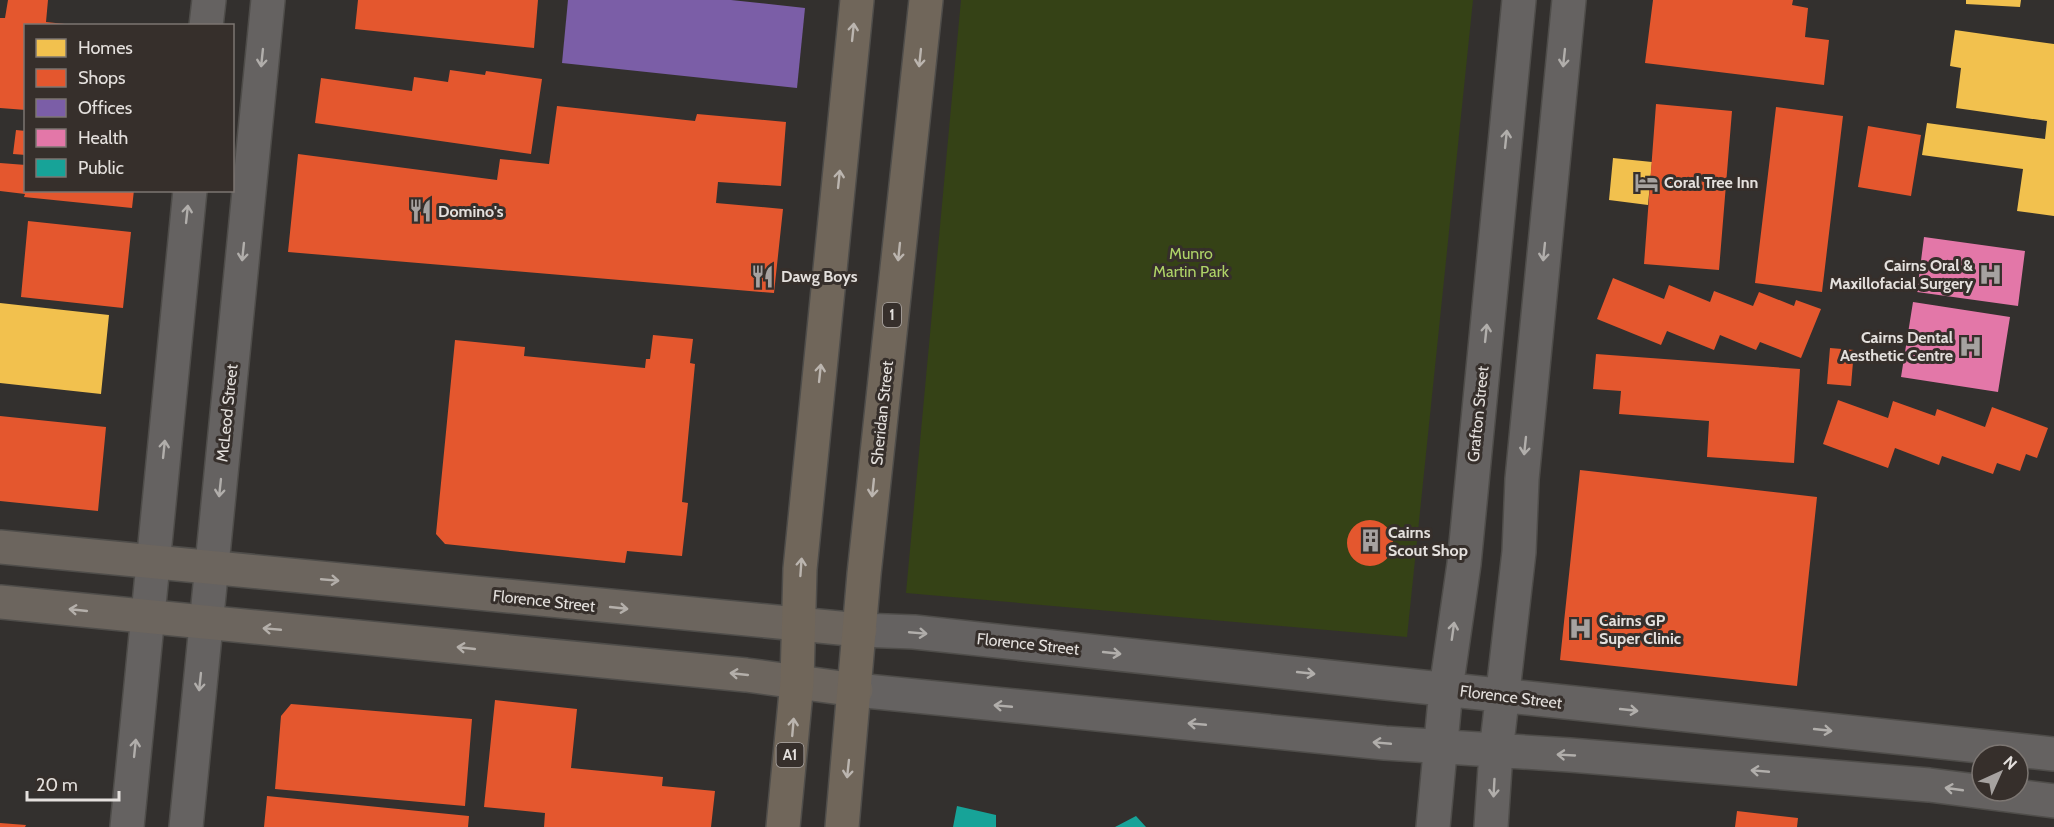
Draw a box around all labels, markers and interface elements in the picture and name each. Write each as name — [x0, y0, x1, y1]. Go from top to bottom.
one-way arrow — [848, 23, 859, 43]
legend — [24, 24, 234, 192]
text: Homes — [78, 37, 133, 59]
one-way arrow — [256, 48, 267, 68]
one-way arrow — [914, 48, 925, 68]
one-way arrow — [1558, 48, 1569, 68]
text: Shops — [78, 67, 126, 89]
text: Offices — [78, 97, 132, 119]
text: Health — [78, 127, 128, 149]
one-way arrow — [1501, 129, 1512, 149]
text: Public — [78, 157, 124, 179]
one-way arrow — [834, 169, 845, 189]
hotel icon: Coral Tree Inn — [1633, 169, 1659, 195]
place label: Coral Tree Inn — [1664, 173, 1758, 192]
restaurant icon: Domino's — [407, 198, 433, 224]
place label: Domino's — [438, 202, 504, 221]
one-way arrow — [182, 204, 193, 224]
one-way arrow — [237, 242, 248, 262]
one-way arrow — [893, 242, 904, 262]
one-way arrow — [1538, 242, 1549, 262]
park label: Munro Martin Park — [1153, 244, 1230, 281]
place label: Cairns Oral & Maxillofacial Surgery — [1829, 256, 1973, 293]
hospital icon: Cairns Oral & Maxillofacial Surgery — [1978, 261, 2004, 287]
restaurant icon: Dawg Boys — [750, 263, 776, 289]
place label: Dawg Boys — [781, 267, 858, 286]
road number: 1 — [883, 303, 901, 327]
one-way arrow — [1481, 323, 1492, 343]
place label: Cairns Dental Aesthetic Centre — [1840, 328, 1953, 365]
hospital icon: Cairns Dental Aesthetic Centre — [1958, 333, 1984, 359]
street label: Sheridan Street — [867, 359, 897, 466]
street label: McLeod Street — [212, 362, 242, 463]
one-way arrow — [815, 363, 826, 383]
street label: Grafton Street — [1464, 365, 1493, 463]
one-way arrow — [1519, 436, 1530, 456]
one-way arrow — [159, 440, 170, 460]
one-way arrow — [868, 477, 879, 497]
one-way arrow — [214, 478, 225, 498]
place label: Cairns Scout Shop — [1388, 523, 1468, 560]
building icon: Cairns Scout Shop — [1357, 528, 1383, 554]
one-way arrow — [796, 558, 807, 577]
one-way arrow — [319, 575, 339, 586]
street label: Florence Street — [492, 586, 597, 616]
one-way arrow — [609, 603, 629, 614]
one-way arrow — [68, 604, 88, 615]
place label: Cairns GP Super Clinic — [1599, 611, 1681, 648]
hospital icon: Cairns GP Super Clinic — [1568, 616, 1594, 642]
one-way arrow — [1448, 622, 1459, 641]
one-way arrow — [262, 623, 282, 634]
one-way arrow — [908, 628, 928, 639]
street label: Florence Street — [976, 629, 1081, 659]
one-way arrow — [456, 642, 476, 653]
one-way arrow — [1102, 648, 1122, 659]
one-way arrow — [729, 668, 749, 679]
one-way arrow — [1296, 668, 1316, 679]
one-way arrow — [194, 672, 205, 692]
street label: Florence Street — [1459, 681, 1564, 713]
one-way arrow — [994, 700, 1014, 711]
one-way arrow — [1619, 705, 1639, 716]
one-way arrow — [788, 718, 799, 737]
one-way arrow — [1188, 718, 1208, 729]
one-way arrow — [1813, 725, 1833, 736]
one-way arrow — [1373, 737, 1393, 748]
one-way arrow — [130, 738, 141, 758]
road number: A1 — [776, 743, 804, 767]
north arrow — [1970, 743, 2030, 803]
one-way arrow — [1556, 750, 1576, 761]
text: N — [2000, 752, 2021, 773]
one-way arrow — [842, 759, 853, 779]
scale bar — [27, 764, 118, 802]
one-way arrow — [1751, 765, 1771, 776]
text: 20 m — [36, 774, 78, 796]
one-way arrow — [1489, 778, 1500, 798]
one-way arrow — [1945, 783, 1965, 794]

